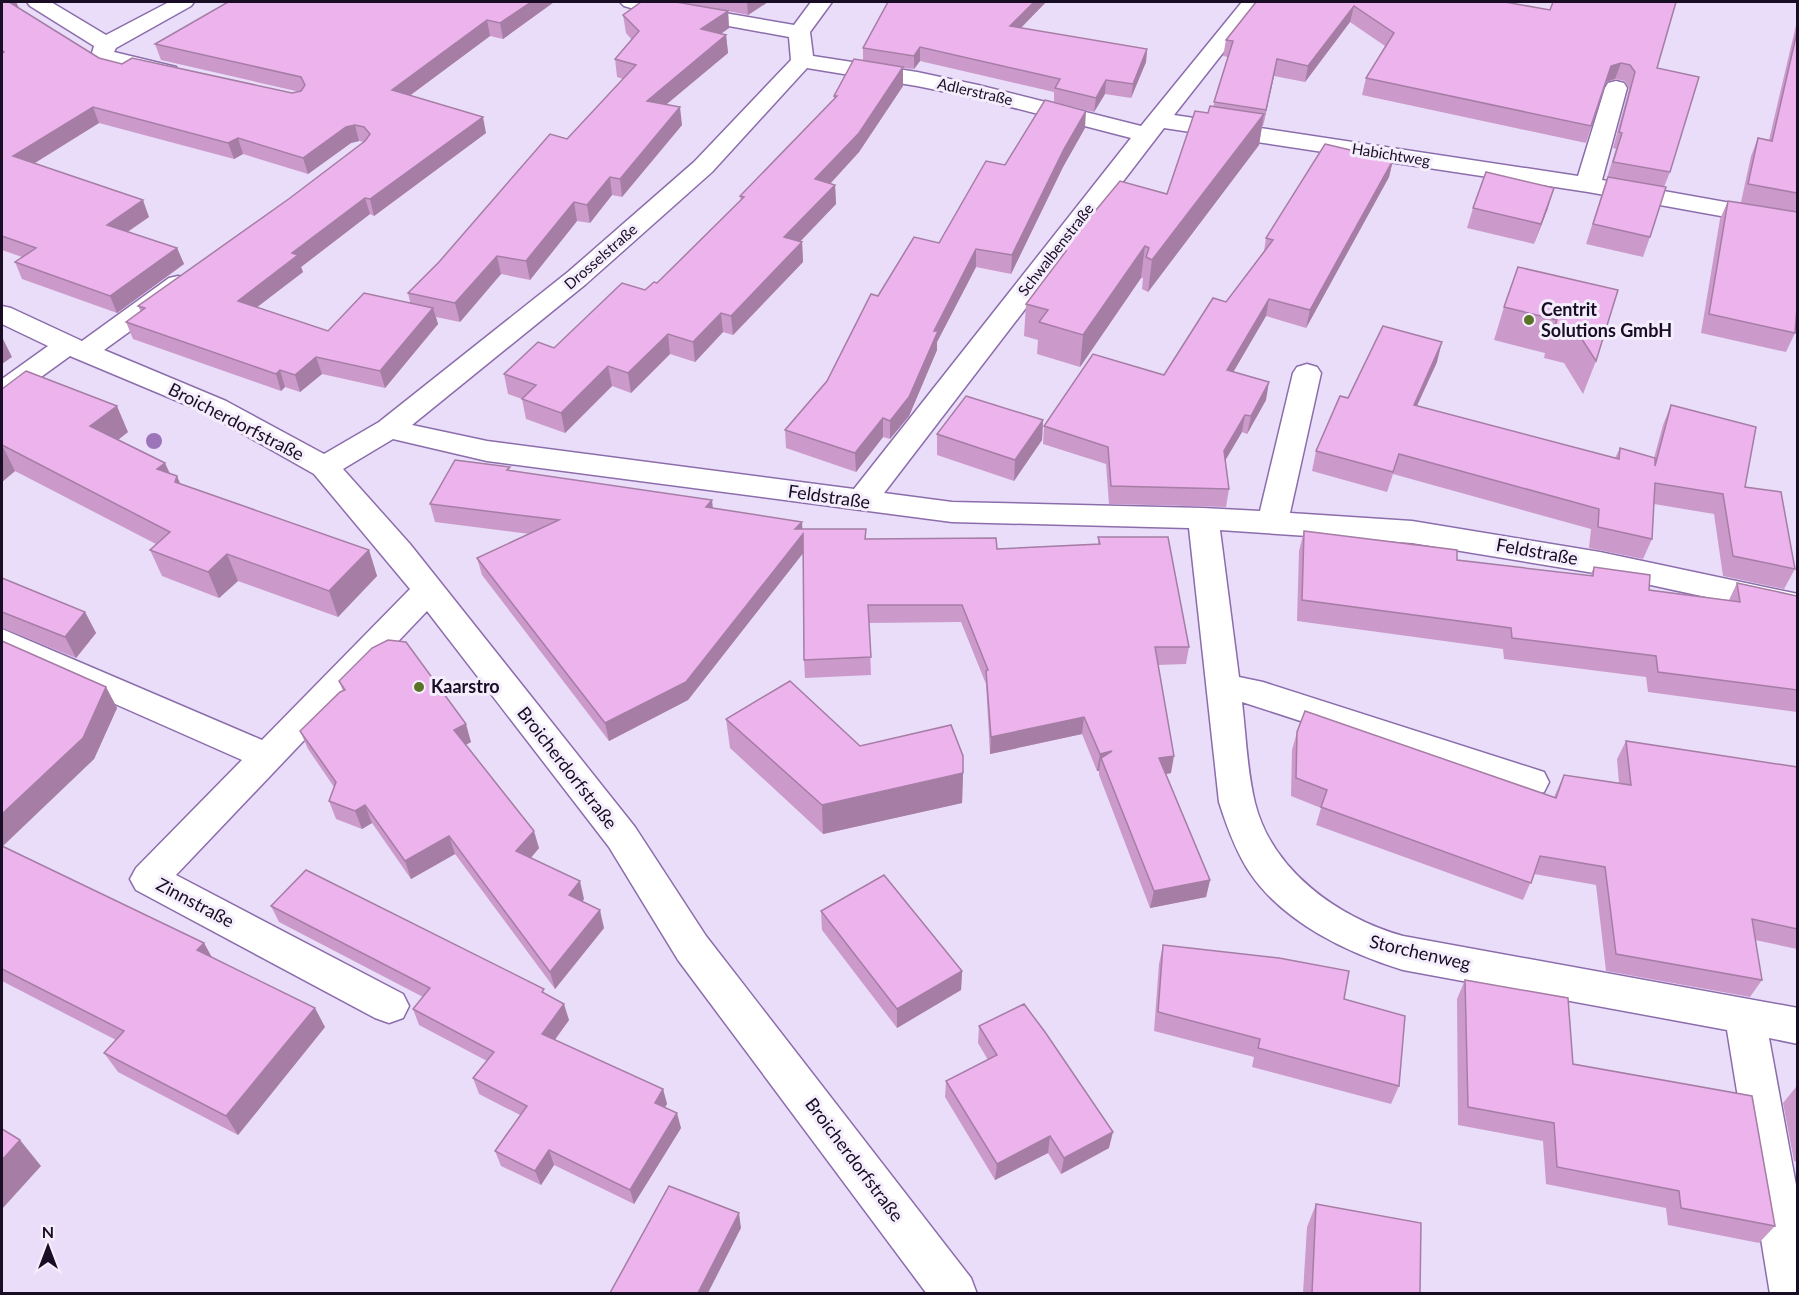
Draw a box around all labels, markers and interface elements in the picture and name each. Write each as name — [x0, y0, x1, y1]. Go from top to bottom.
street label: Adlerstraße — [936, 74, 1015, 108]
street label: Habichtweg — [1351, 139, 1432, 169]
street label: Schwalbenstraße — [1014, 200, 1097, 299]
street label: Drosselstraße — [560, 220, 641, 293]
place label: Centrit Solutions GmbH — [1541, 298, 1672, 341]
marker: Centrit Solutions GmbH — [1522, 313, 1536, 327]
street label: Broicherdorfstraße — [165, 377, 308, 465]
street label: Feldstraße — [787, 479, 872, 513]
street label: Feldstraße — [1495, 533, 1580, 569]
place label: Kaarstro — [431, 675, 500, 697]
marker: Kaarstro — [412, 680, 426, 694]
street label: Broicherdorfstraße — [513, 702, 622, 833]
street label: Zinnstraße — [153, 873, 238, 932]
street label: Storchenweg — [1367, 930, 1473, 974]
street label: Broicherdorfstraße — [801, 1093, 908, 1226]
north arrow — [18, 1217, 78, 1277]
text: N — [42, 1222, 54, 1241]

